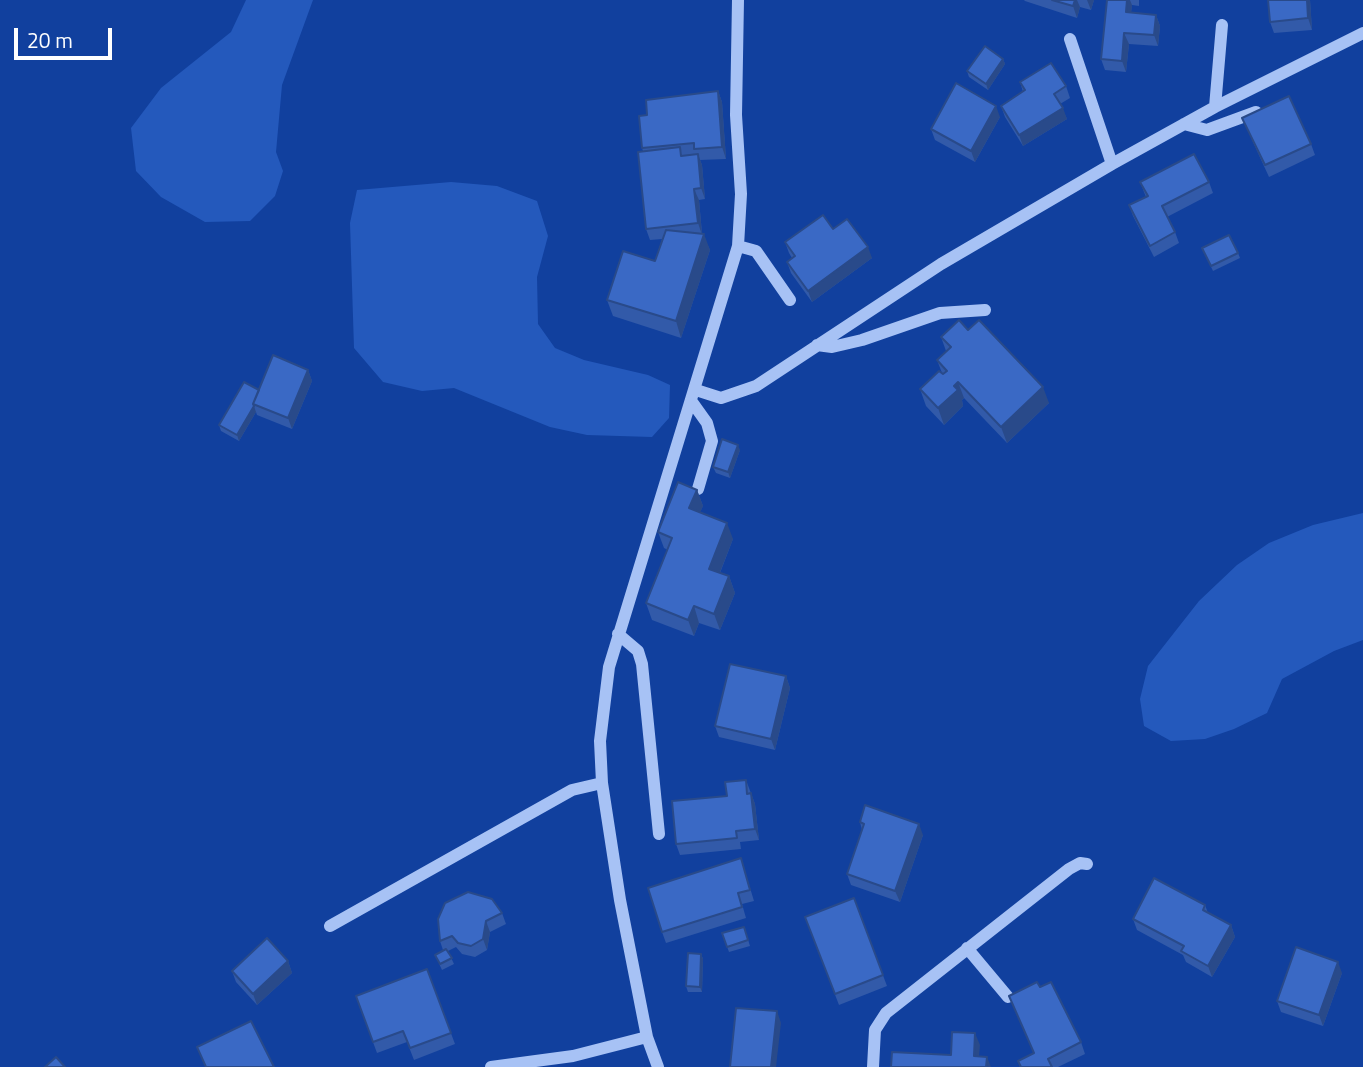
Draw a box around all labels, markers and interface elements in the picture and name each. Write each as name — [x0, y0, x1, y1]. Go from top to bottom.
scale bar — [18, 14, 116, 58]
text: 20 m — [27, 24, 73, 56]

